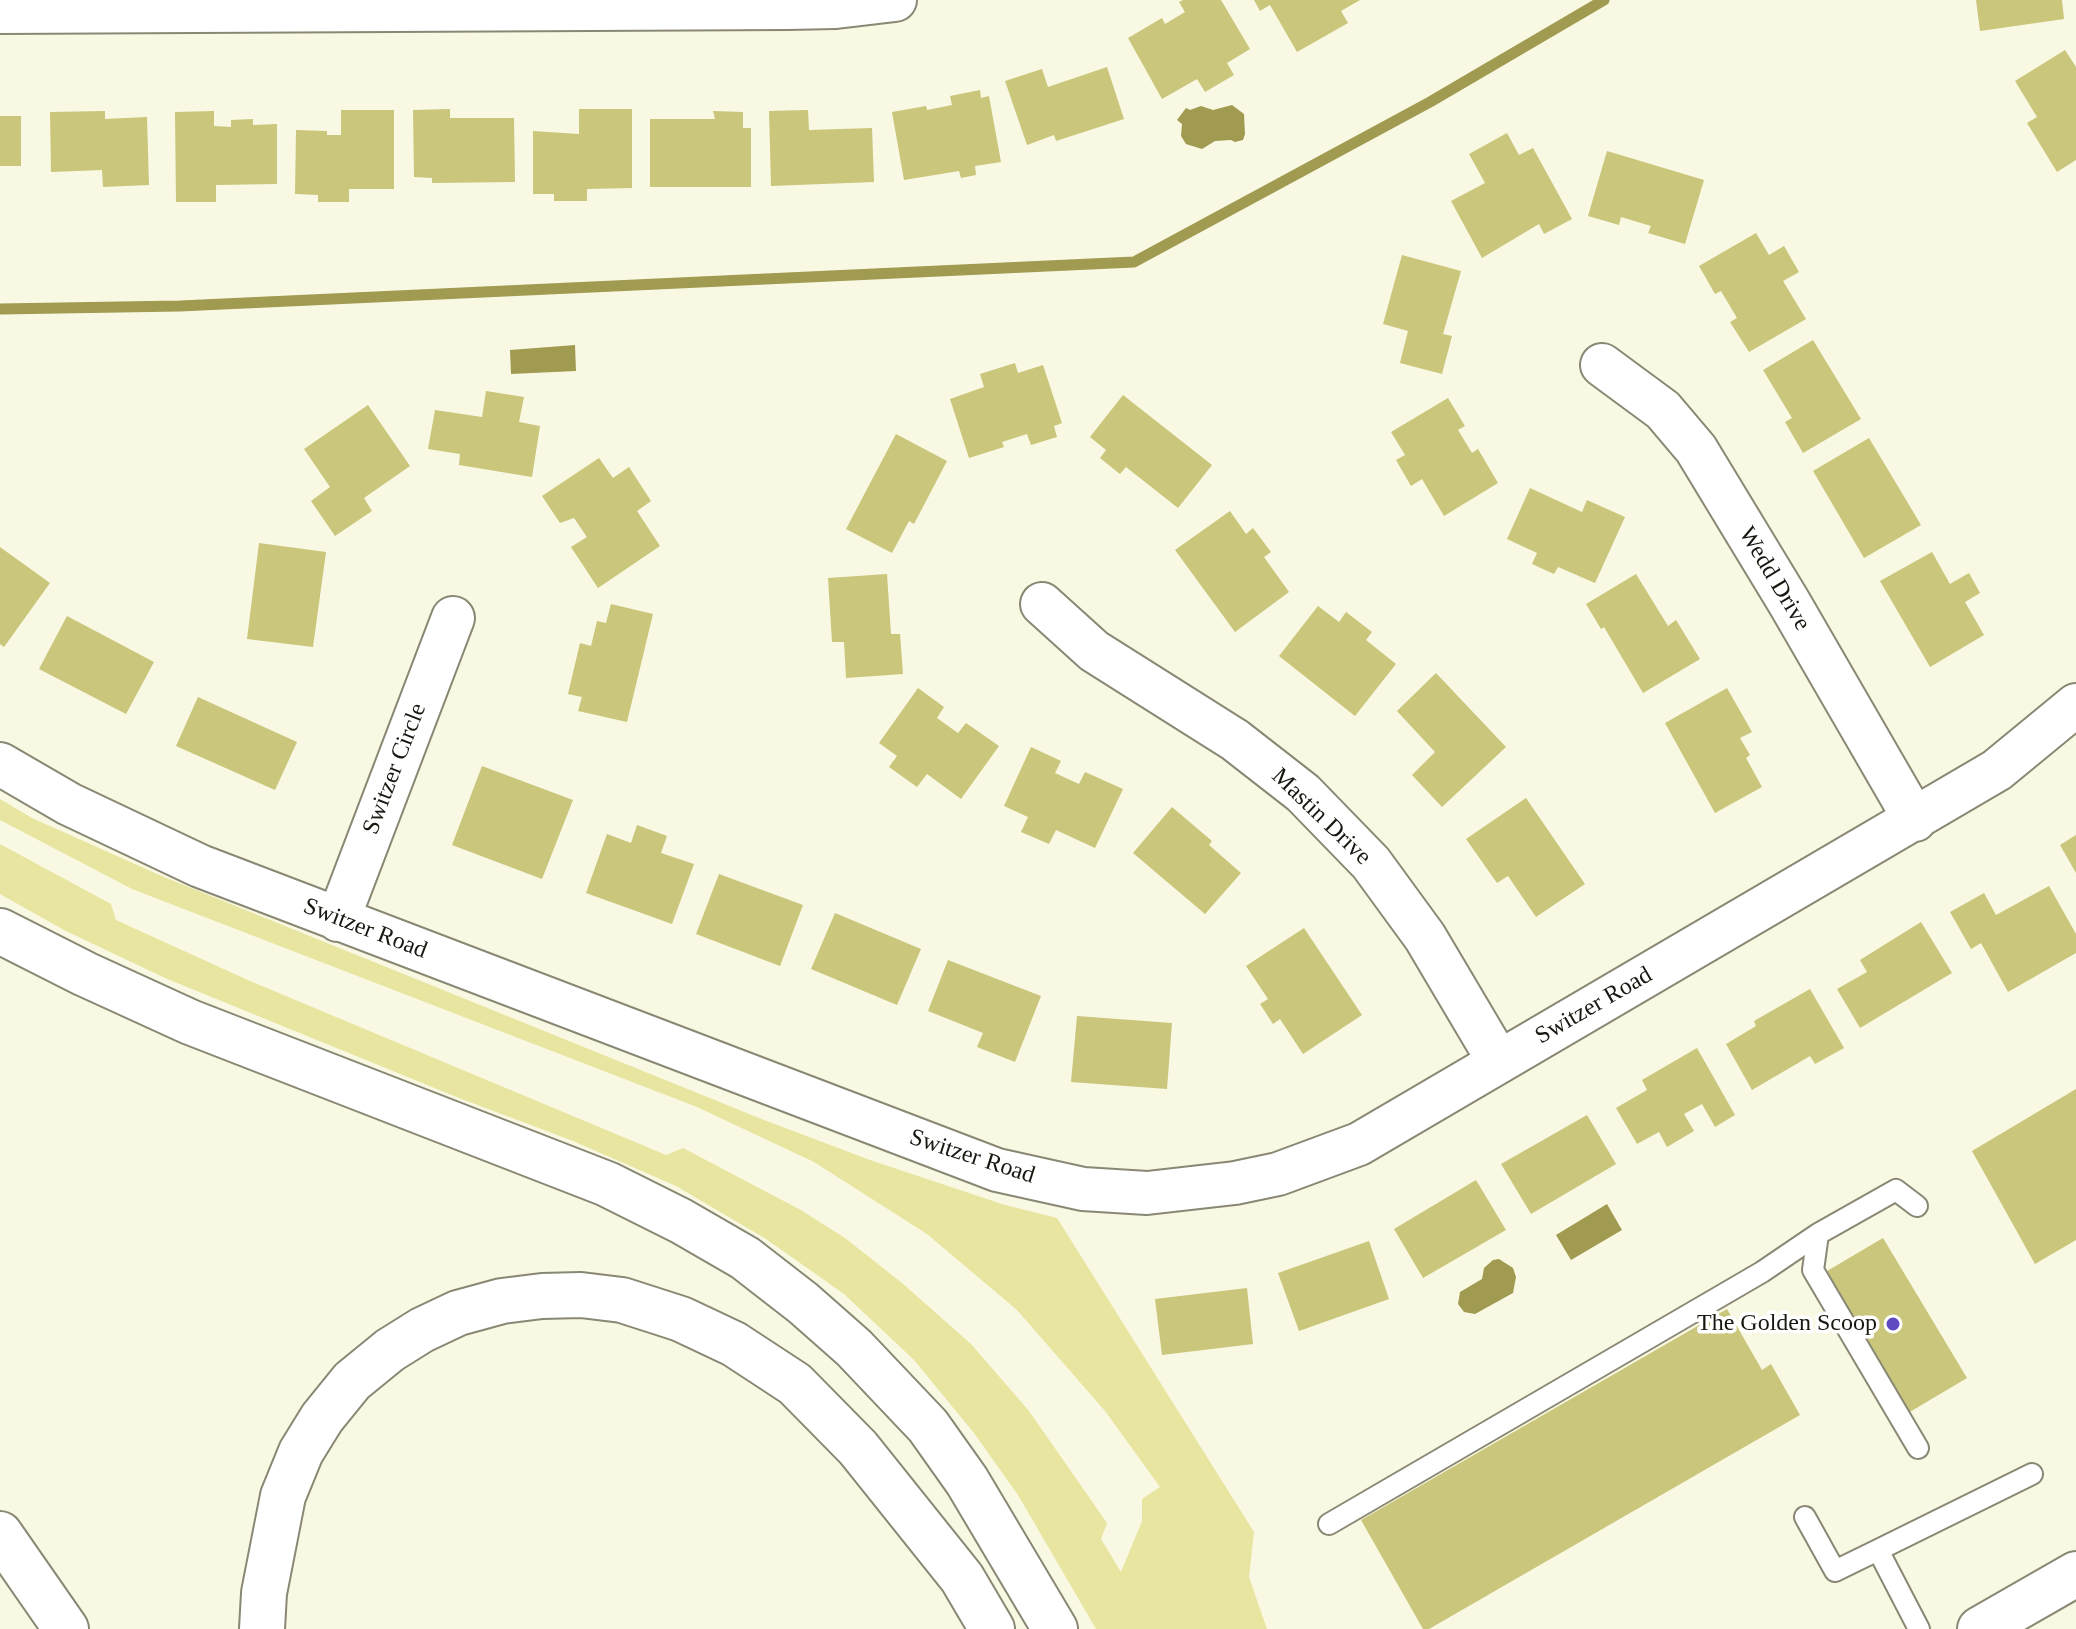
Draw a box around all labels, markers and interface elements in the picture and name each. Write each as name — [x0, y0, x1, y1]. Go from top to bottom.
street label: Wedd Drive — [1732, 522, 1816, 636]
street label: Switzer Circle — [357, 699, 433, 839]
street label: Mastin Drive — [1265, 762, 1377, 872]
street label: Switzer Road — [299, 892, 431, 966]
street label: Switzer Road — [1531, 961, 1657, 1051]
street label: Switzer Road — [906, 1123, 1038, 1191]
place label: The Golden Scoop — [1697, 1310, 1877, 1338]
marker: The Golden Scoop — [1884, 1315, 1902, 1333]

